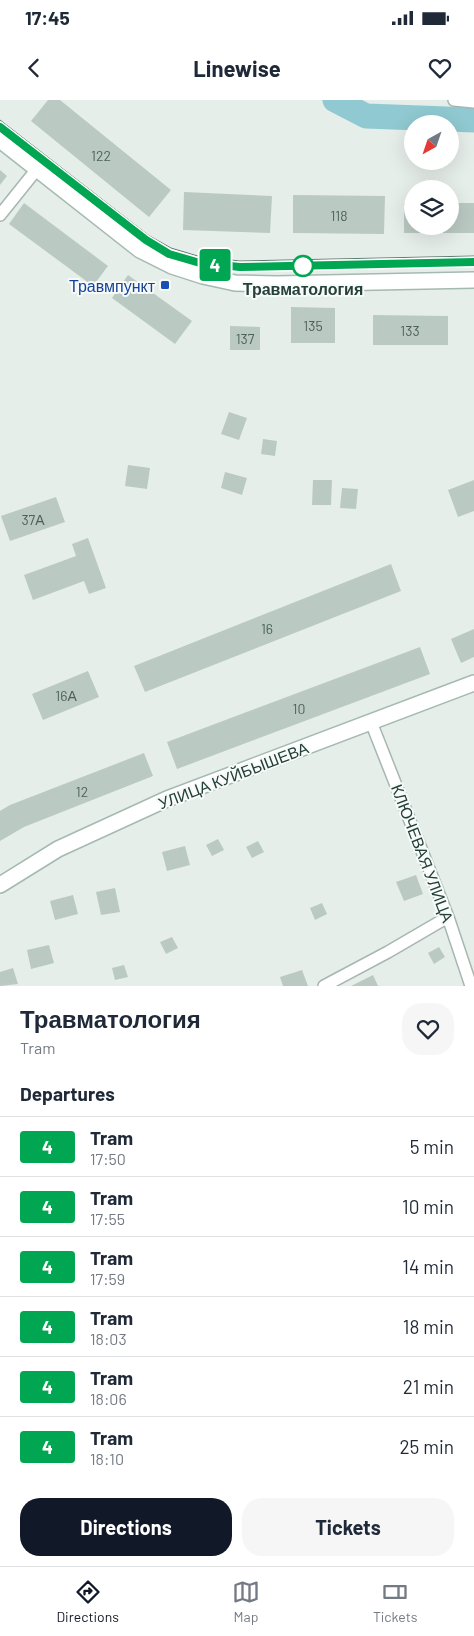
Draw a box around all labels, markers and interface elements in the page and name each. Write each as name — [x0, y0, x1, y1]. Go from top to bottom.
text: 17:45 — [25, 6, 70, 29]
icon: back — [20, 54, 48, 82]
icon: heart — [426, 54, 454, 82]
text: Linewise — [193, 55, 281, 81]
north arrow — [404, 115, 459, 170]
map controls — [404, 115, 459, 235]
house number: 122 — [91, 147, 111, 164]
button: layers — [404, 180, 459, 235]
house number: 118 — [330, 207, 348, 224]
line badge: 4 — [199, 249, 231, 281]
text: 4 — [210, 254, 220, 276]
marker: Травматология — [292, 255, 314, 277]
place label: Травмпункт — [69, 276, 156, 295]
marker: Травмпункт — [159, 279, 171, 291]
place label: Травматология — [243, 279, 363, 298]
house number: 135 — [303, 317, 323, 334]
house number: 133 — [400, 322, 420, 339]
house number: 137 — [236, 330, 255, 347]
house number: 37А — [21, 511, 45, 528]
house number: 16 — [261, 620, 273, 637]
house number: 16А — [55, 687, 77, 704]
house number: 10 — [293, 700, 305, 717]
street label: УЛИЦА КУЙБЫШЕВА — [155, 737, 311, 812]
street label: КЛЮЧЕВАЯ УЛИЦА — [388, 781, 458, 925]
house number: 12 — [76, 783, 88, 800]
button: heart — [402, 1003, 454, 1055]
text: Травматология — [20, 1004, 201, 1033]
text: Tram — [20, 1038, 55, 1057]
text: Departures — [20, 1082, 115, 1105]
text: Tram — [90, 1126, 133, 1149]
text: 5 min — [410, 1135, 454, 1158]
text: 4 — [42, 1136, 53, 1158]
text: 17:50 — [90, 1149, 126, 1168]
text: Tram — [90, 1186, 133, 1209]
text: 10 min — [402, 1195, 454, 1218]
text: 4 — [42, 1196, 53, 1218]
text: 17:55 — [90, 1209, 125, 1228]
text: Tram — [90, 1246, 133, 1269]
text: 14 min — [402, 1255, 454, 1278]
text: 4 — [42, 1256, 53, 1278]
text: 17:59 — [90, 1269, 125, 1288]
text: Tram — [90, 1306, 133, 1329]
text: 18 min — [403, 1315, 454, 1338]
text: 4 — [42, 1316, 53, 1338]
text: 18:03 — [90, 1329, 127, 1348]
text: Tram — [90, 1366, 133, 1389]
text: 21 min — [403, 1375, 454, 1398]
text: 4 — [42, 1376, 53, 1398]
text: 18:06 — [90, 1389, 127, 1408]
text: Tram — [90, 1426, 133, 1449]
text: 25 min — [399, 1435, 454, 1458]
text: 4 — [42, 1436, 53, 1458]
text: 18:10 — [90, 1449, 124, 1468]
button: Directions — [20, 1498, 232, 1556]
button: Tickets — [242, 1498, 454, 1556]
tab: Directions — [56, 1578, 119, 1625]
tab: Map — [232, 1578, 260, 1625]
tab: Tickets — [373, 1578, 418, 1625]

